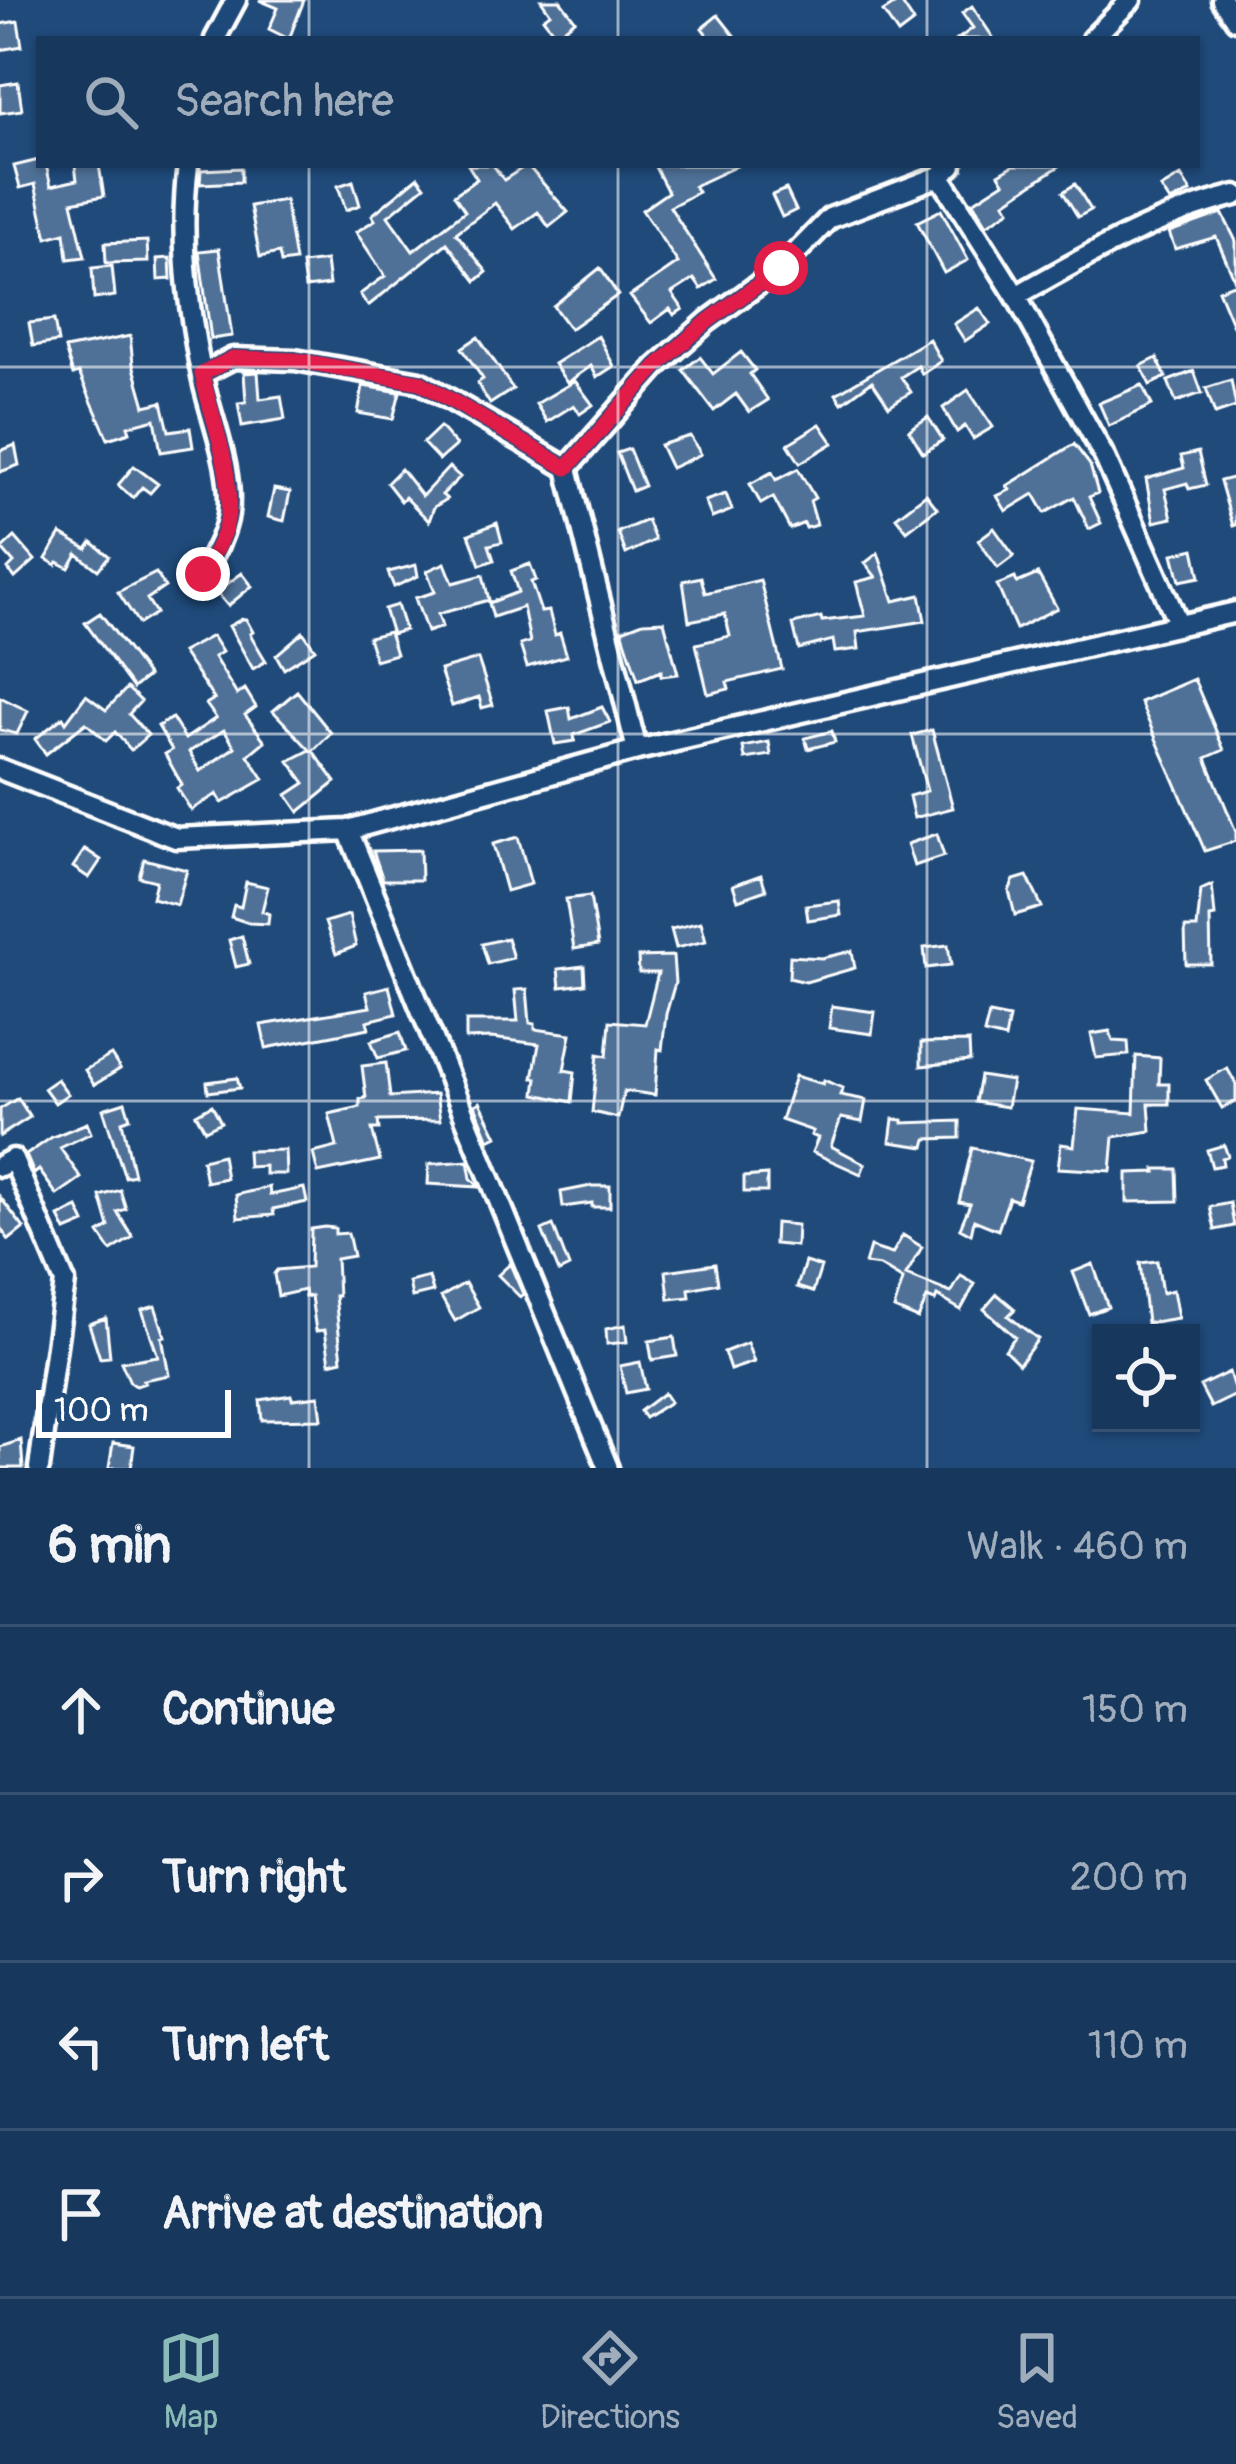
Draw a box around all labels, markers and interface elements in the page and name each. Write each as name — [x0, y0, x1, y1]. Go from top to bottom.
search box — [36, 36, 1200, 168]
icon: search — [78, 69, 144, 135]
text: Search here — [174, 74, 394, 130]
route start — [754, 241, 808, 295]
route end — [176, 547, 230, 601]
map controls — [1092, 1324, 1200, 1432]
button: locate — [1092, 1324, 1200, 1432]
scale bar — [36, 1384, 231, 1437]
text: 100 m — [54, 1390, 148, 1431]
text: 6 min — [48, 1514, 171, 1578]
text: Walk · 460 m — [966, 1522, 1188, 1571]
icon: ahead — [48, 1677, 114, 1743]
text: Continue — [162, 1682, 335, 1738]
text: 150 m — [1082, 1685, 1188, 1734]
icon: right — [48, 1845, 114, 1911]
text: Turn right — [162, 1850, 346, 1906]
text: 200 m — [1070, 1853, 1188, 1902]
icon: left — [48, 2013, 114, 2079]
text: Turn left — [162, 2018, 329, 2074]
text: 110 m — [1088, 2021, 1188, 2070]
icon: arrive — [48, 2181, 114, 2247]
text: Arrive at destination — [162, 2186, 543, 2242]
tab: Map — [158, 2325, 224, 2438]
tab: Directions — [540, 2325, 680, 2438]
tab: Saved — [996, 2325, 1078, 2438]

